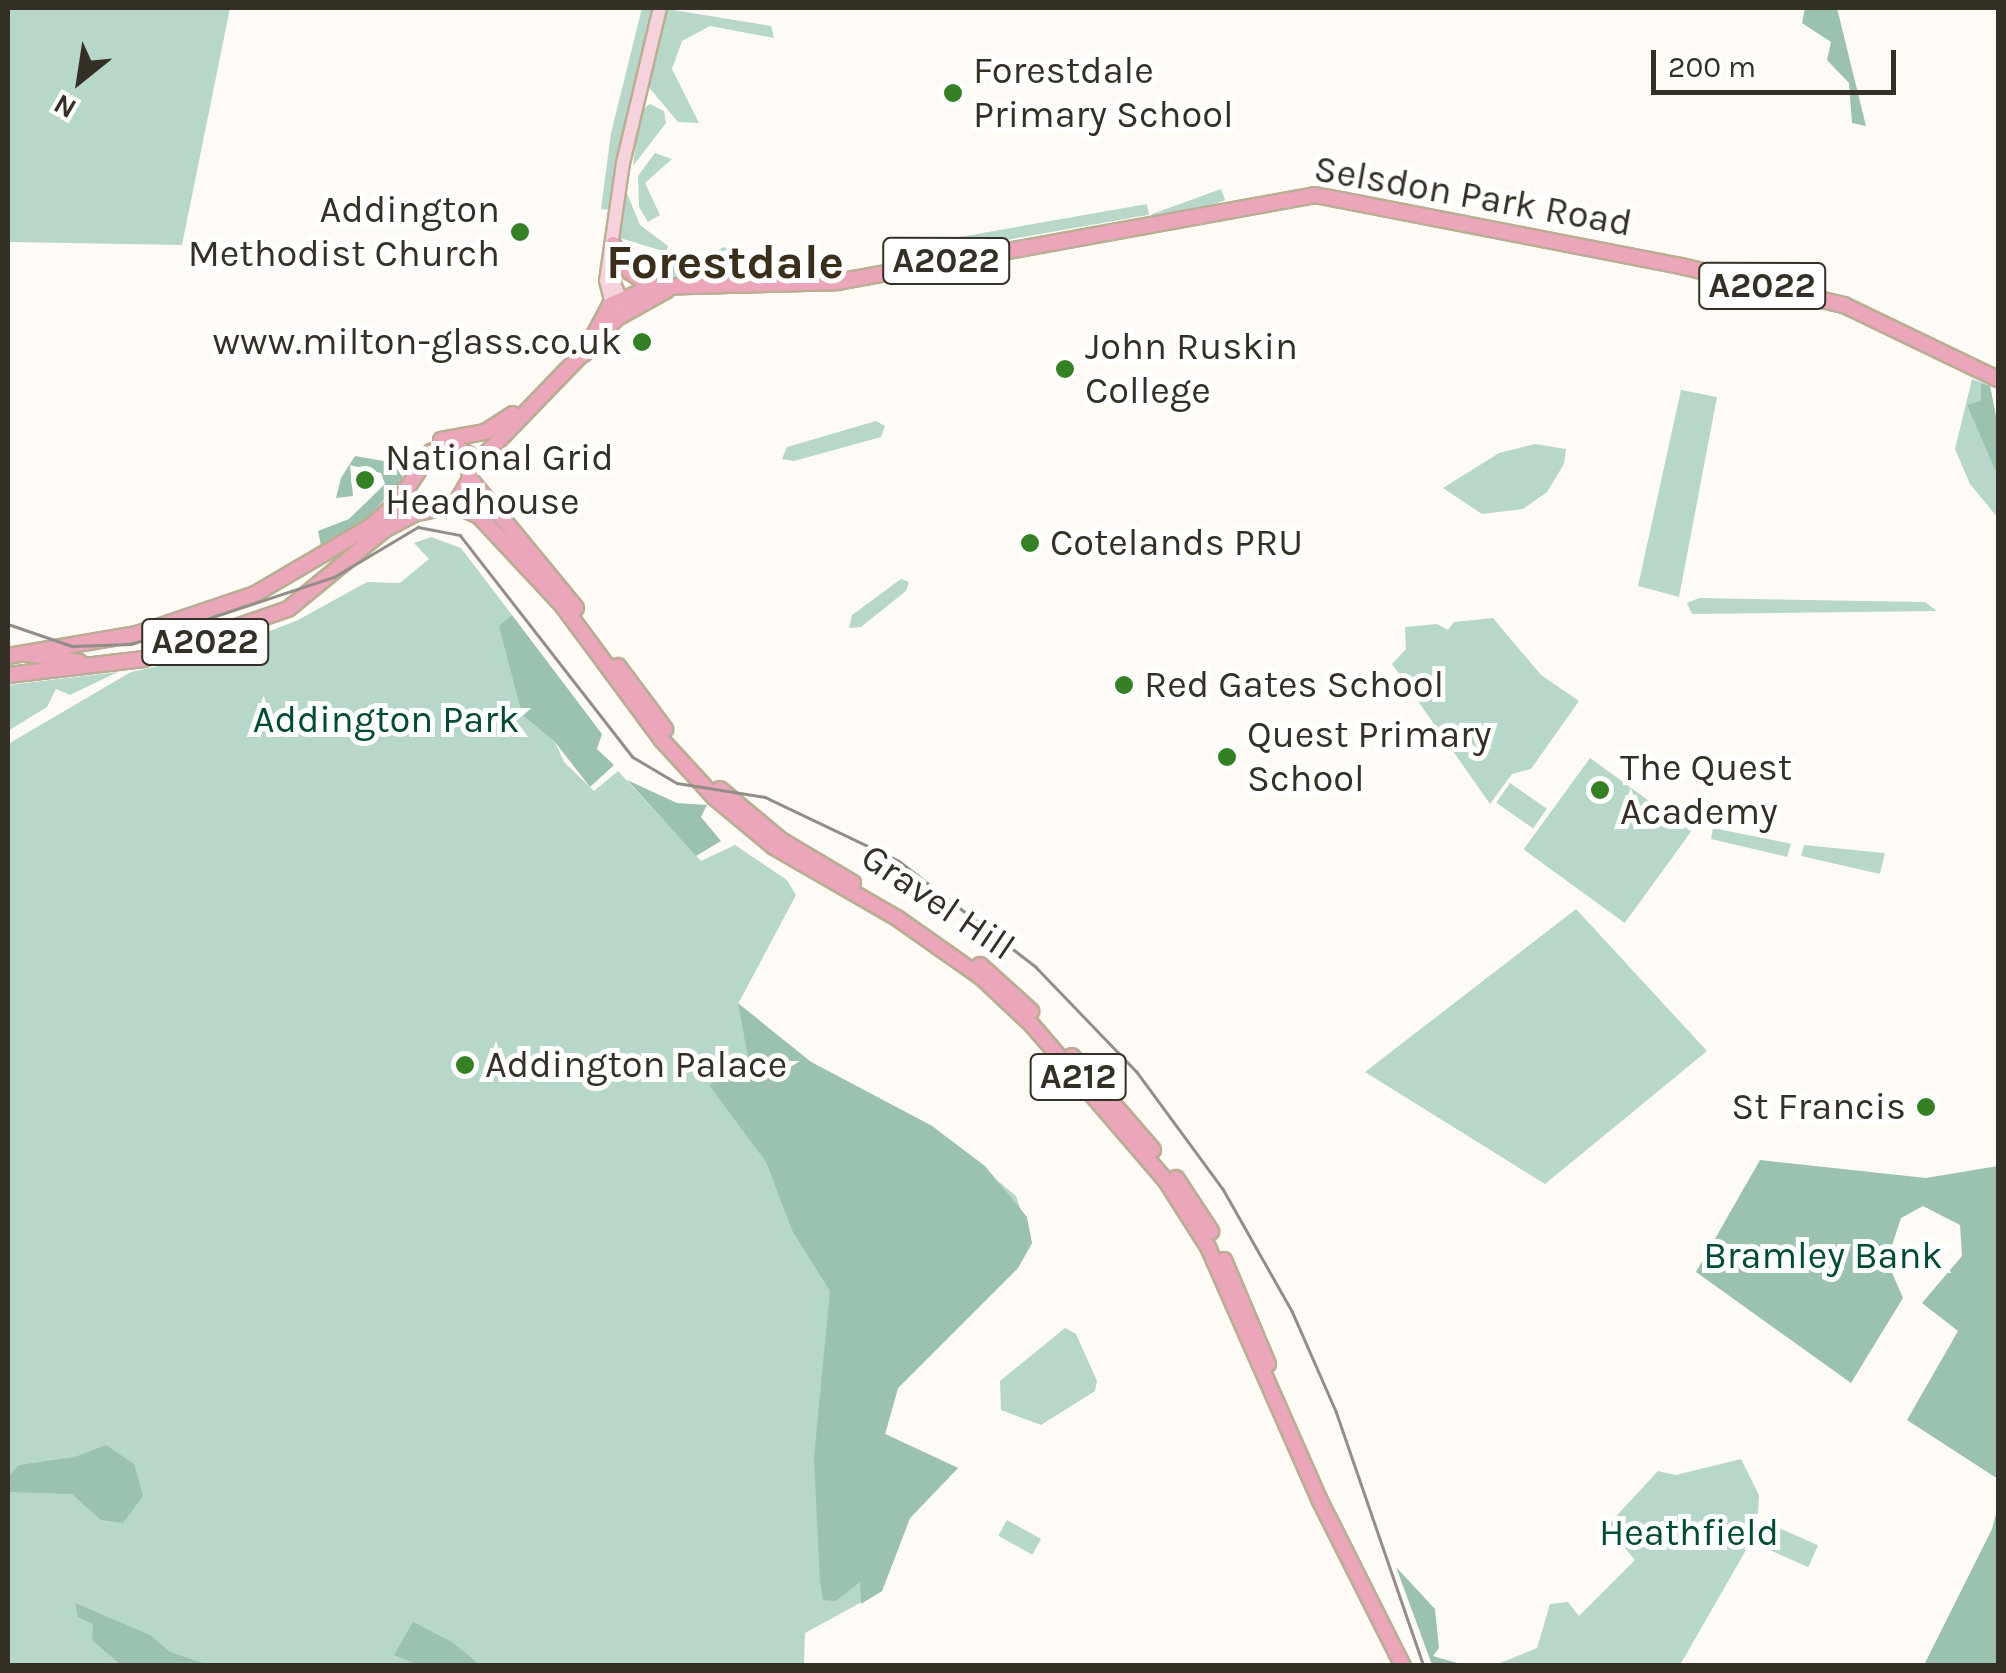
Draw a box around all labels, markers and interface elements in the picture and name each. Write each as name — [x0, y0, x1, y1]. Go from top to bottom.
north arrow — [30, 30, 130, 130]
scale bar — [1656, 30, 1901, 92]
place label: Forestdale Primary School — [973, 48, 1234, 137]
text: 200 m — [1668, 49, 1756, 85]
marker: Forestdale Primary School — [942, 82, 964, 104]
text: N — [48, 87, 82, 126]
street label: Selsdon Park Road — [1311, 146, 1635, 246]
place label: Addington Methodist Church — [188, 187, 500, 276]
marker: Addington Methodist Church — [509, 221, 531, 243]
road number: A2022 — [881, 231, 1011, 291]
district label: Forestdale — [606, 234, 844, 292]
road number: A2022 — [1697, 256, 1827, 316]
place label: www.milton-glass.co.uk — [213, 319, 622, 365]
place label: John Ruskin College — [1085, 324, 1298, 414]
marker: www.milton-glass.co.uk — [631, 331, 653, 353]
marker: John Ruskin College — [1054, 358, 1076, 380]
place label: National Grid Headhouse — [385, 435, 614, 524]
marker: National Grid Headhouse — [354, 469, 376, 491]
place label: Cotelands PRU — [1050, 520, 1303, 566]
marker: Cotelands PRU — [1019, 532, 1041, 554]
road number: A2022 — [140, 612, 270, 672]
place label: Red Gates School — [1144, 662, 1444, 708]
marker: Red Gates School — [1113, 674, 1135, 696]
park label: Addington Park — [253, 697, 519, 743]
place label: Quest Primary School — [1247, 712, 1492, 802]
place label: The Quest Academy — [1620, 745, 1792, 834]
marker: Quest Primary School — [1216, 746, 1238, 768]
marker: The Quest Academy — [1589, 779, 1611, 801]
street label: Gravel Hill — [853, 834, 1023, 970]
place label: Addington Palace — [485, 1042, 787, 1088]
road number: A212 — [1028, 1047, 1128, 1107]
marker: Addington Palace — [454, 1054, 476, 1076]
place label: St Francis — [1731, 1084, 1906, 1130]
marker: St Francis — [1915, 1096, 1937, 1118]
park label: Bramley Bank — [1703, 1233, 1943, 1279]
park label: Heathfield — [1599, 1510, 1779, 1556]

